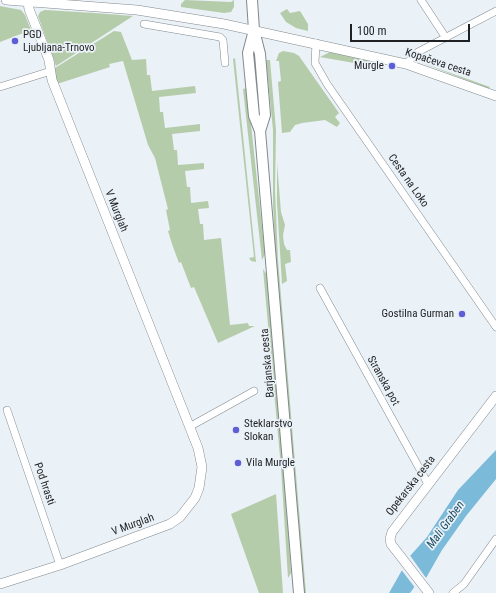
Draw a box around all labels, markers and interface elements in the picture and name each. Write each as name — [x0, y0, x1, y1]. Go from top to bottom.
scale bar — [352, 16, 472, 42]
text: 100 m — [357, 24, 387, 38]
place label: PGD Ljubljana-Trnovo — [23, 28, 95, 54]
marker: PGD Ljubljana-Trnovo — [10, 36, 20, 46]
street label: Kopačeva cesta — [403, 46, 473, 80]
place label: Murgle — [354, 59, 384, 73]
marker: Murgle — [387, 61, 397, 71]
street label: Cesta na Loko — [385, 152, 431, 210]
street label: V Murglah — [102, 188, 130, 234]
place label: Gostilna Gurman — [381, 307, 454, 321]
marker: Gostilna Gurman — [457, 309, 467, 319]
street label: Barjanska cesta — [258, 328, 278, 398]
street label: Stranska pot — [364, 354, 402, 408]
place label: Steklarstvo Slokan — [244, 417, 293, 443]
marker: Steklarstvo Slokan — [231, 425, 241, 435]
street label: Opekarska cesta — [384, 453, 438, 519]
place label: Vila Murgle — [246, 456, 295, 470]
marker: Vila Murgle — [233, 458, 243, 468]
street label: Pod hrasti — [31, 461, 57, 507]
water label: Mali Graben — [424, 499, 468, 551]
street label: V Murglah — [110, 511, 156, 539]

